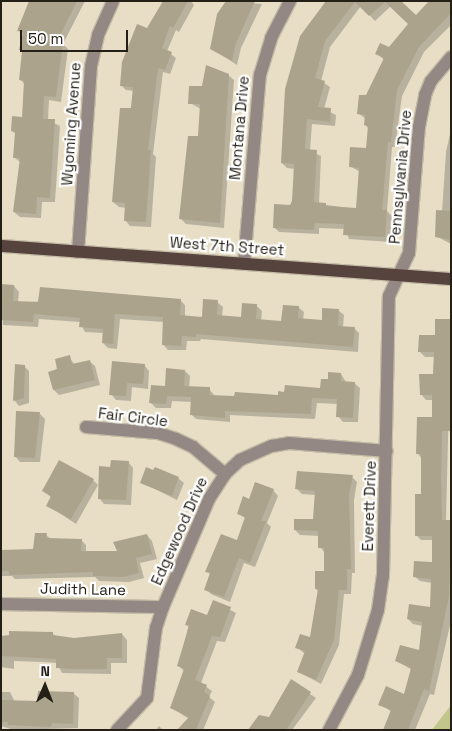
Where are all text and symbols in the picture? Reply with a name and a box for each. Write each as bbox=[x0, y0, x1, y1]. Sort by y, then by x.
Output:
scale bar bbox=[22, 20, 130, 52]
text: 50 m bbox=[28, 29, 63, 48]
street label: Wyoming Avenue bbox=[58, 62, 84, 186]
street label: Montana Drive bbox=[225, 75, 253, 181]
street label: Pennsylvania Drive bbox=[385, 109, 415, 245]
street label: West 7th Street bbox=[169, 233, 285, 259]
street label: Fair Circle bbox=[97, 404, 169, 430]
street label: Everett Drive bbox=[358, 460, 380, 552]
street label: Edgewood Drive bbox=[147, 474, 211, 588]
street label: Judith Lane bbox=[40, 579, 126, 599]
north arrow bbox=[20, 661, 70, 711]
text: N bbox=[40, 662, 50, 680]

